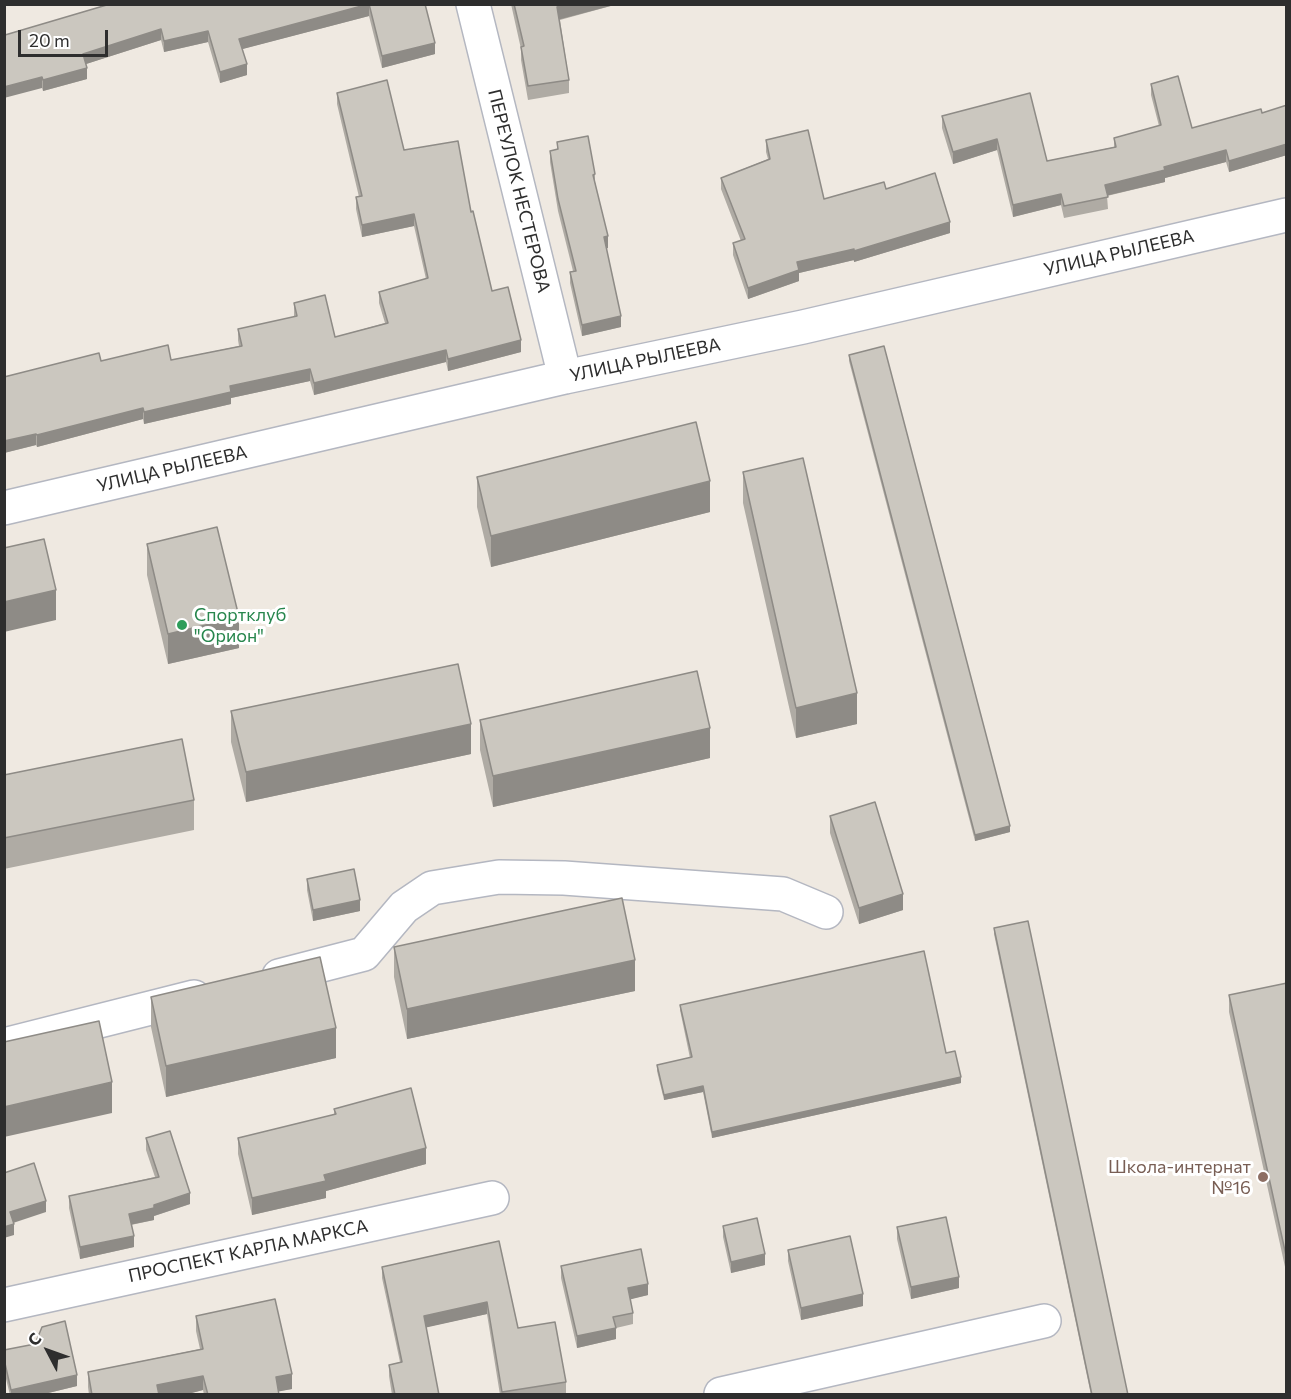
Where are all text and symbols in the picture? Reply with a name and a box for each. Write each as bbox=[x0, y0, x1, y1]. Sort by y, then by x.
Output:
scale bar bbox=[21, 18, 111, 56]
text: 20 m bbox=[29, 29, 70, 51]
street label: ПЕРЕУЛОК НЕСТЕРОВА bbox=[483, 87, 555, 295]
street label: УЛИЦА РЫЛЕЕВА bbox=[1042, 225, 1196, 281]
street label: УЛИЦА РЫЛЕЕВА bbox=[568, 333, 722, 387]
street label: УЛИЦА РЫЛЕЕВА bbox=[95, 441, 249, 497]
place label: Спортклуб "Орион" bbox=[194, 604, 286, 646]
marker: Спортклуб "Орион" bbox=[175, 618, 189, 632]
place label: Школа-интернат №16 bbox=[1108, 1156, 1251, 1198]
marker: Школа-интернат №16 bbox=[1256, 1170, 1270, 1184]
street label: ПРОСПЕКТ КАРЛА МАРКСА bbox=[126, 1215, 370, 1287]
north arrow bbox=[18, 1321, 78, 1381]
text: С bbox=[23, 1329, 45, 1349]

